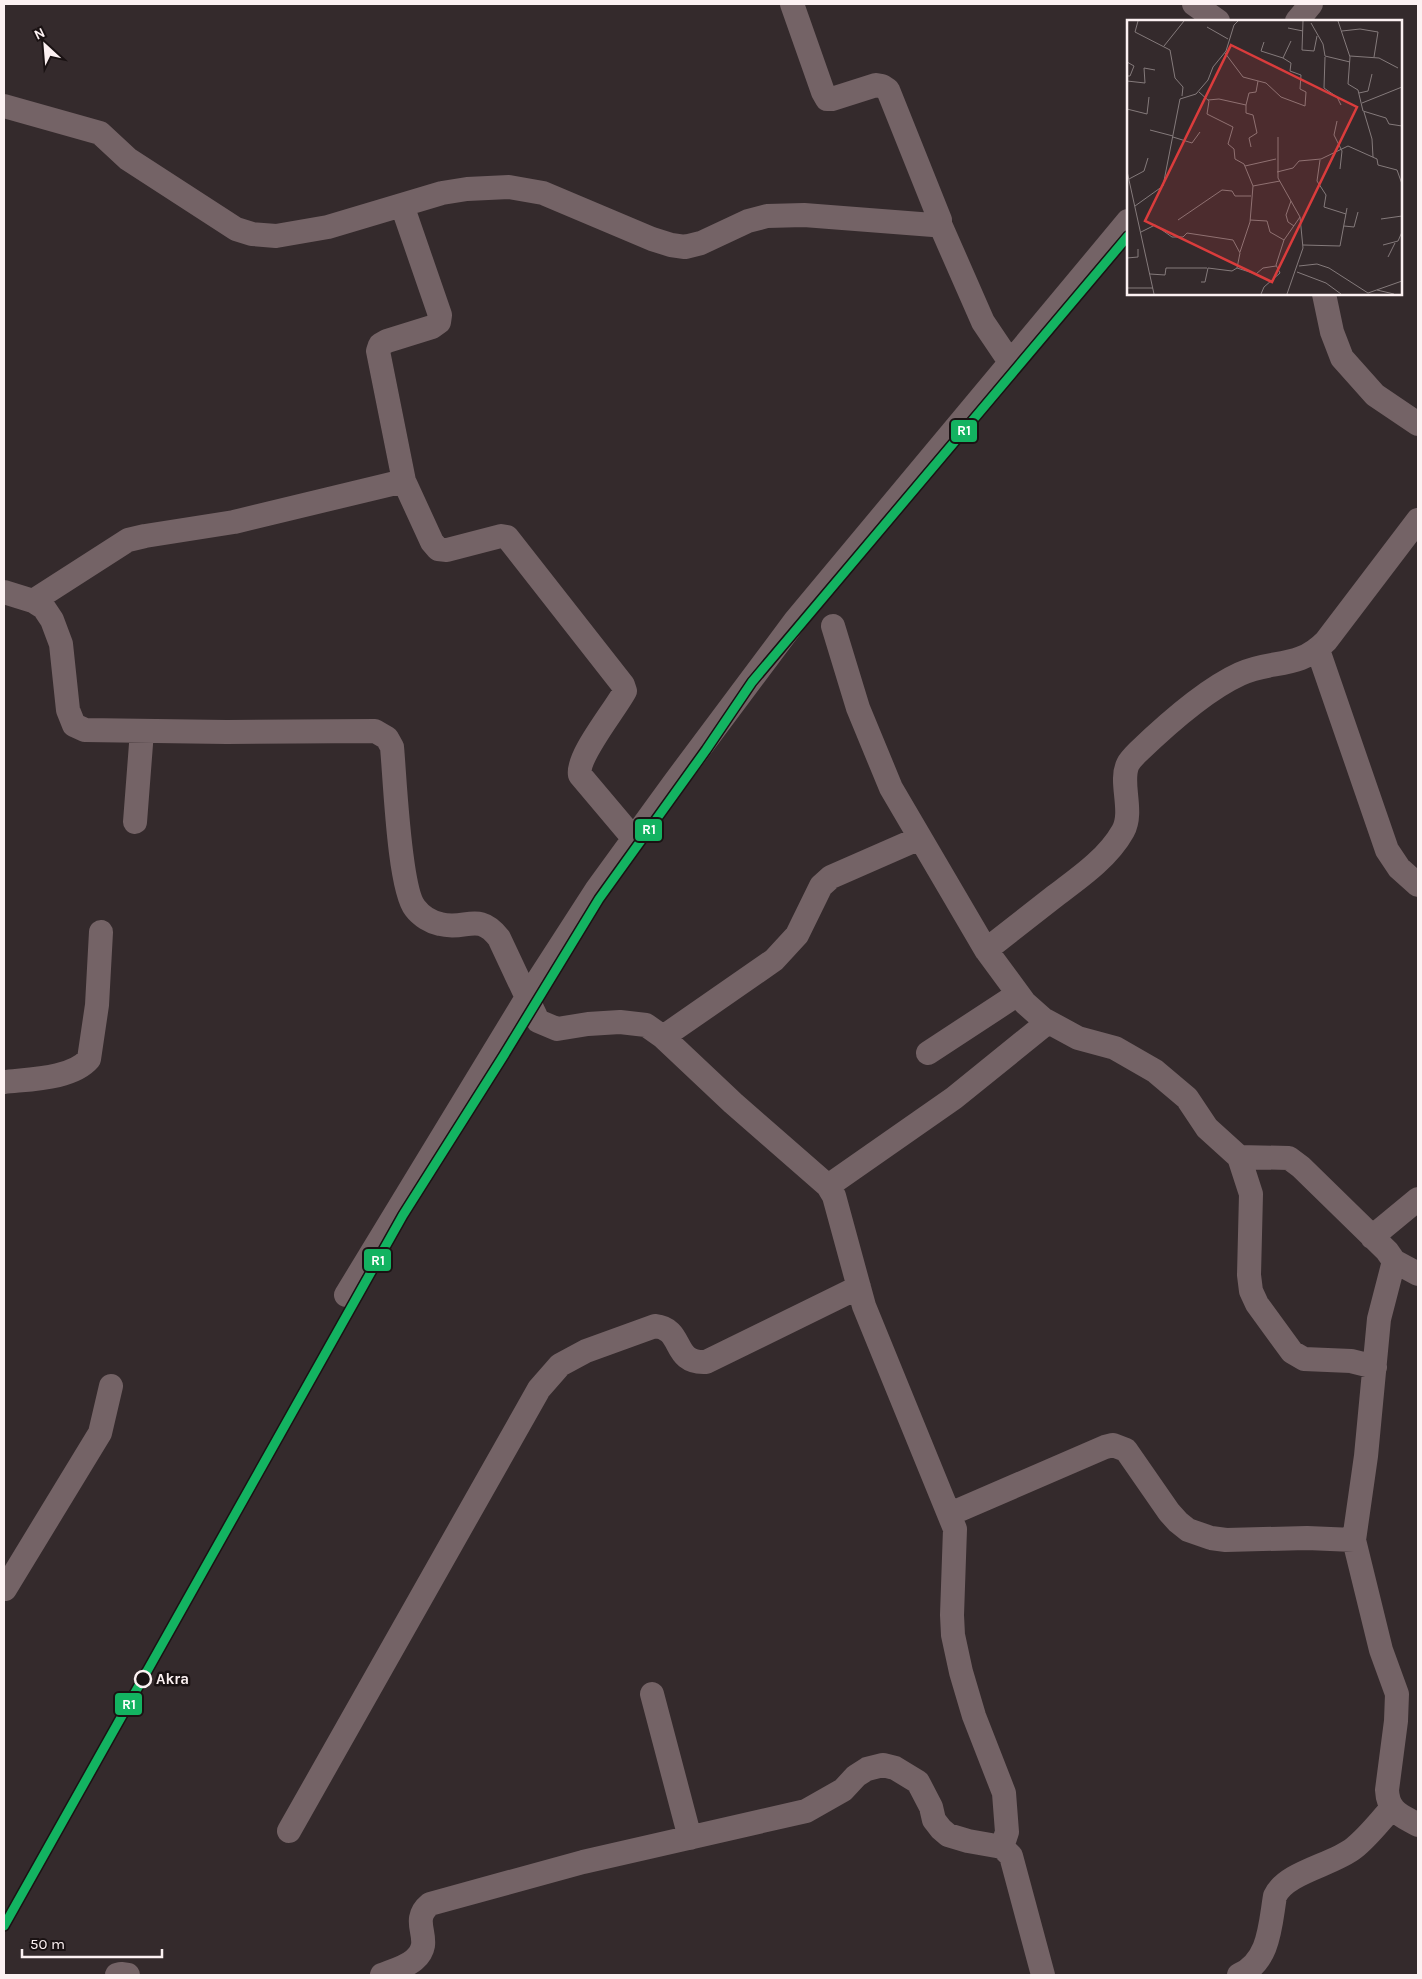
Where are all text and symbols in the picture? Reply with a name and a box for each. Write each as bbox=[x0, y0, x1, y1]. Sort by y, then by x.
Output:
north arrow bbox=[20, 20, 70, 70]
inset map bbox=[1127, 20, 1402, 295]
text: N bbox=[31, 24, 48, 44]
line badge: R1 bbox=[950, 419, 978, 443]
text: R1 bbox=[957, 422, 971, 439]
line badge: R1 bbox=[634, 818, 663, 842]
text: R1 bbox=[642, 821, 656, 838]
line badge: R1 bbox=[363, 1248, 392, 1272]
text: R1 bbox=[371, 1252, 385, 1269]
marker: Akra bbox=[134, 1670, 152, 1688]
place label: Akra bbox=[156, 1670, 189, 1688]
line badge: R1 bbox=[114, 1692, 143, 1716]
text: R1 bbox=[122, 1696, 136, 1713]
scale bar bbox=[22, 1926, 162, 1958]
text: 50 m bbox=[30, 1935, 65, 1953]

